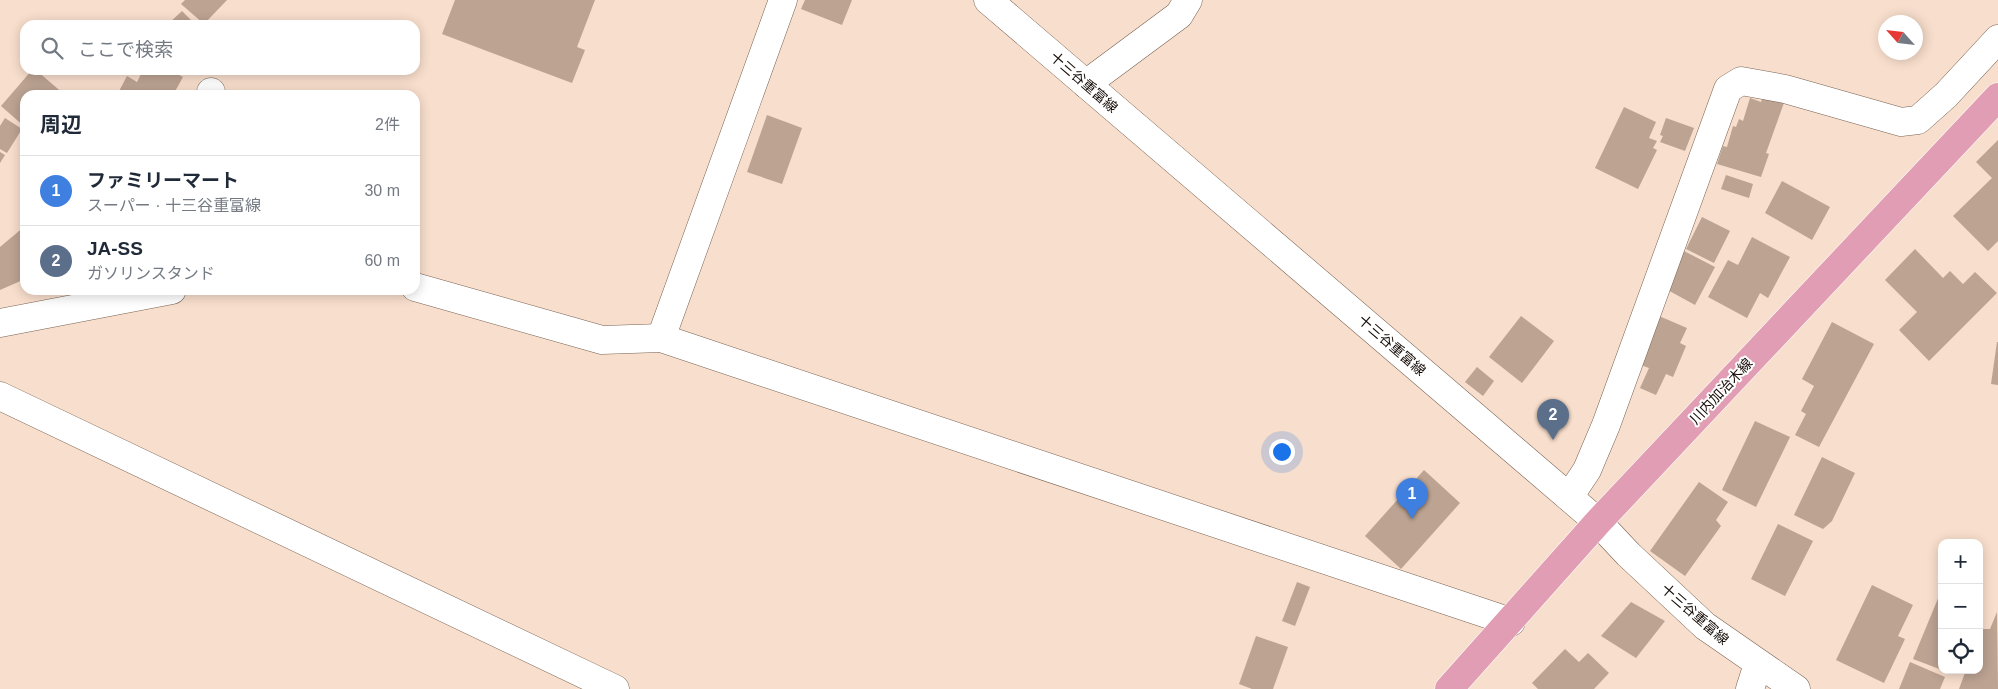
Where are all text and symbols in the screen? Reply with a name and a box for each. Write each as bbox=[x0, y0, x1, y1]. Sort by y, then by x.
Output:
north arrow bbox=[1878, 15, 1923, 60]
search box bbox=[20, 20, 420, 75]
icon: search bbox=[38, 34, 66, 62]
text: ここで検索 bbox=[78, 39, 173, 60]
street label: 十三谷重富線 bbox=[1047, 48, 1121, 116]
text: 周辺 bbox=[40, 113, 82, 136]
text: 2件 bbox=[375, 116, 400, 133]
text: ファミリーマート bbox=[87, 170, 239, 191]
text: 1 bbox=[52, 182, 60, 199]
text: 30 m bbox=[364, 182, 400, 199]
text: スーパー · 十三谷重富線 bbox=[87, 197, 261, 214]
text: JA-SS bbox=[87, 238, 143, 259]
text: 2 bbox=[52, 252, 60, 269]
text: 60 m bbox=[364, 252, 400, 269]
text: ガソリンスタンド bbox=[87, 265, 215, 282]
street label: 十三谷重富線 bbox=[1355, 311, 1429, 379]
street label: 川内加治木線 bbox=[1687, 355, 1755, 427]
pin: 2 bbox=[1537, 399, 1569, 440]
your location bbox=[1269, 439, 1295, 465]
pin: 1 bbox=[1396, 478, 1428, 519]
map controls bbox=[1938, 539, 1983, 674]
button: + bbox=[1938, 539, 1983, 584]
street label: 十三谷重富線 bbox=[1658, 580, 1732, 648]
button: − bbox=[1938, 584, 1983, 629]
button: locate bbox=[1938, 629, 1983, 674]

